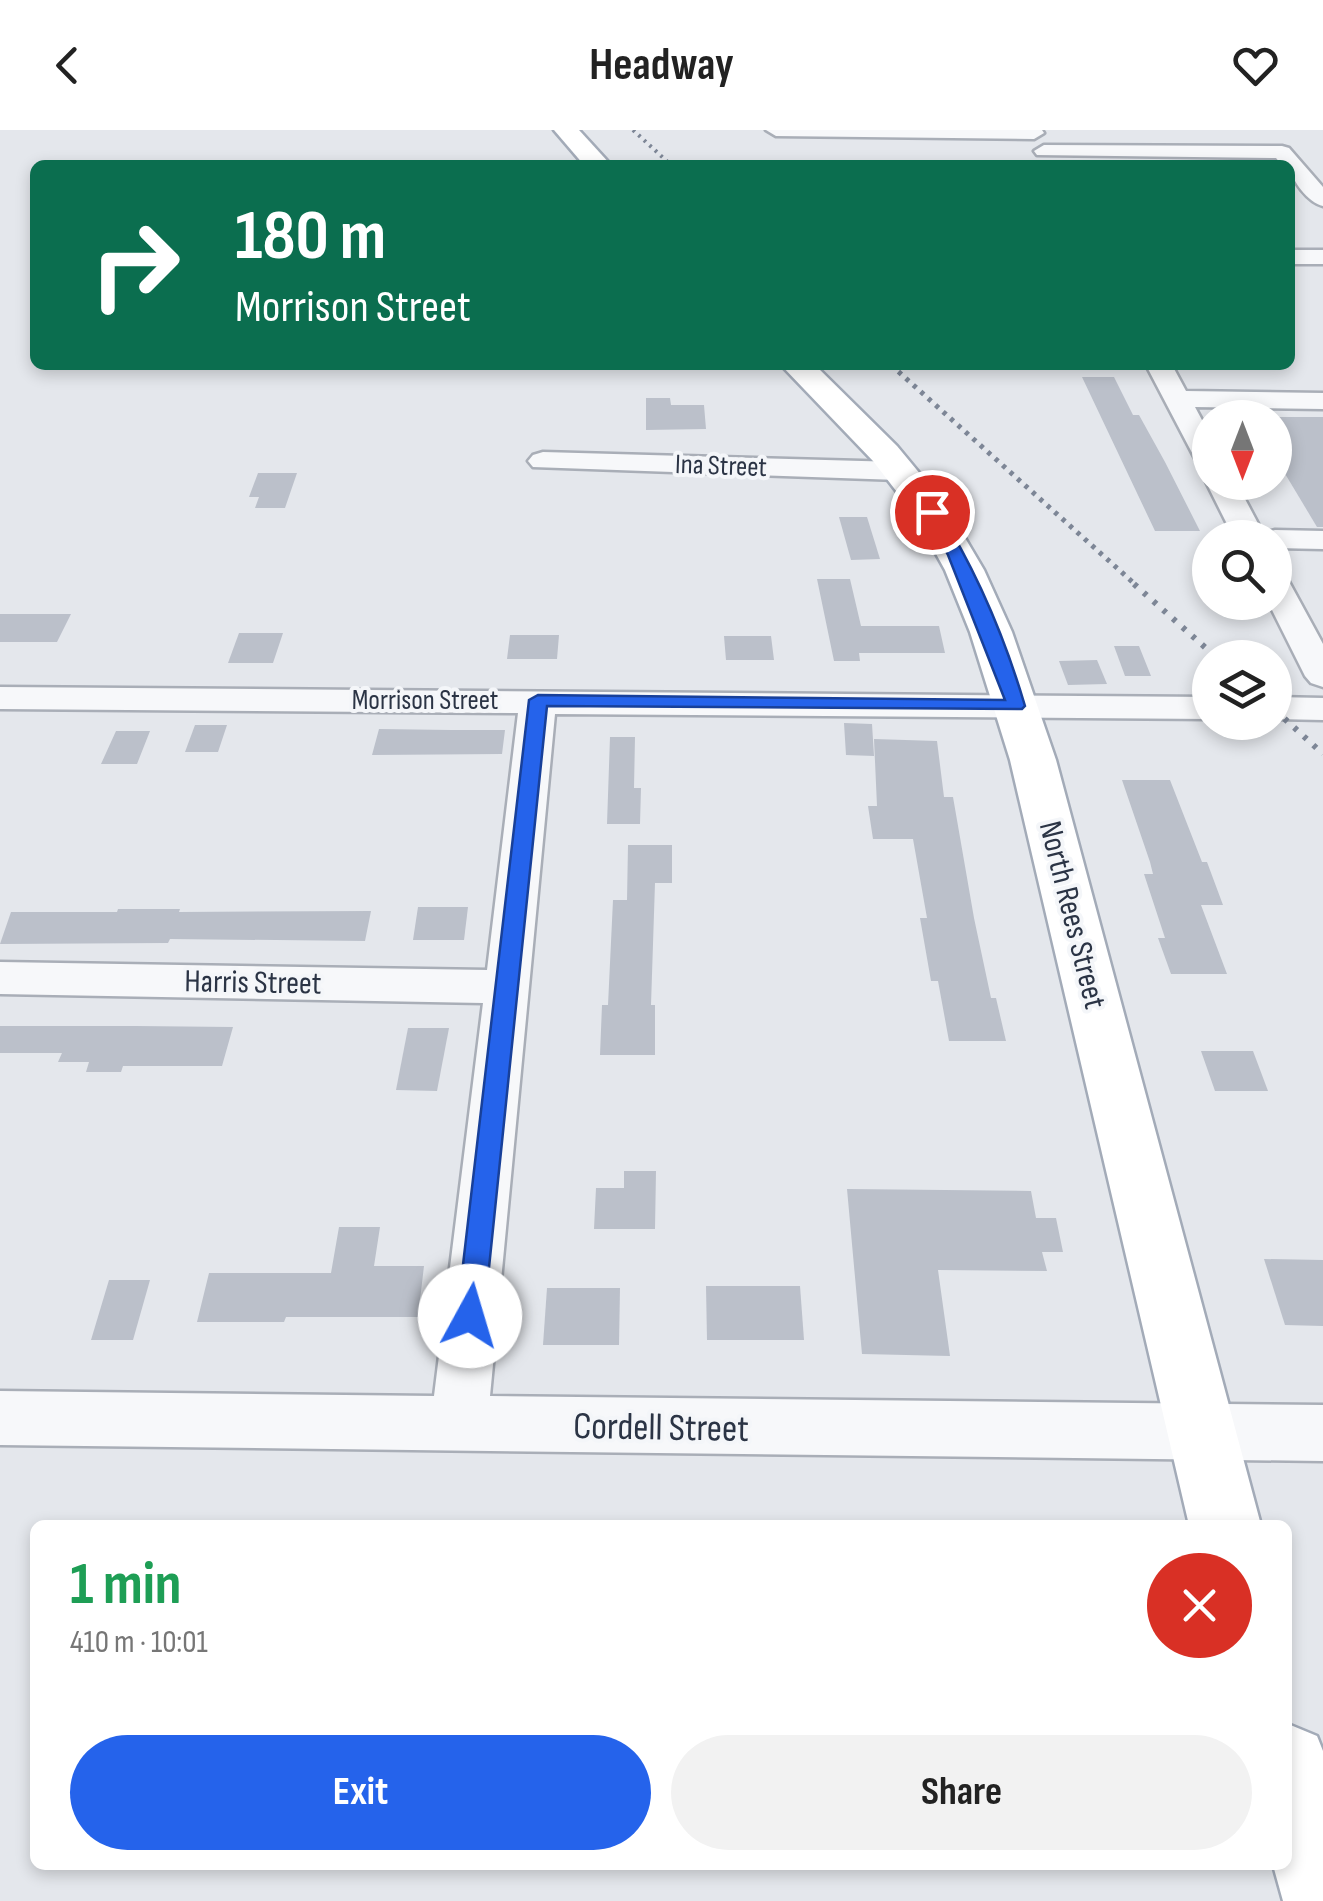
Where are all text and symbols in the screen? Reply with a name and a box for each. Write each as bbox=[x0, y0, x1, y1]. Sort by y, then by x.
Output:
icon: back bbox=[40, 38, 95, 93]
text: Headway bbox=[589, 38, 734, 93]
icon: heart bbox=[1228, 38, 1283, 93]
text: 180 m bbox=[235, 195, 386, 279]
icon: right bbox=[70, 200, 200, 330]
text: Morrison Street bbox=[235, 280, 471, 335]
north arrow bbox=[1192, 400, 1292, 500]
map controls bbox=[1192, 400, 1292, 740]
street label: Ina Street bbox=[674, 448, 768, 484]
pin bbox=[890, 470, 975, 555]
icon: arrive bbox=[905, 485, 960, 540]
button: search bbox=[1192, 520, 1292, 620]
button: layers bbox=[1192, 640, 1292, 740]
street label: Morrison Street bbox=[352, 684, 498, 717]
street label: North Rees Street bbox=[1030, 817, 1114, 1013]
street label: Harris Street bbox=[184, 962, 322, 1004]
position arrow bbox=[418, 1264, 522, 1368]
street label: Cordell Street bbox=[573, 1404, 749, 1452]
text: 1 min bbox=[70, 1549, 182, 1621]
button: close bbox=[1147, 1553, 1252, 1658]
text: 410 m · 10:01 bbox=[70, 1623, 208, 1662]
button: Exit bbox=[70, 1735, 651, 1850]
button: Share bbox=[671, 1735, 1252, 1850]

